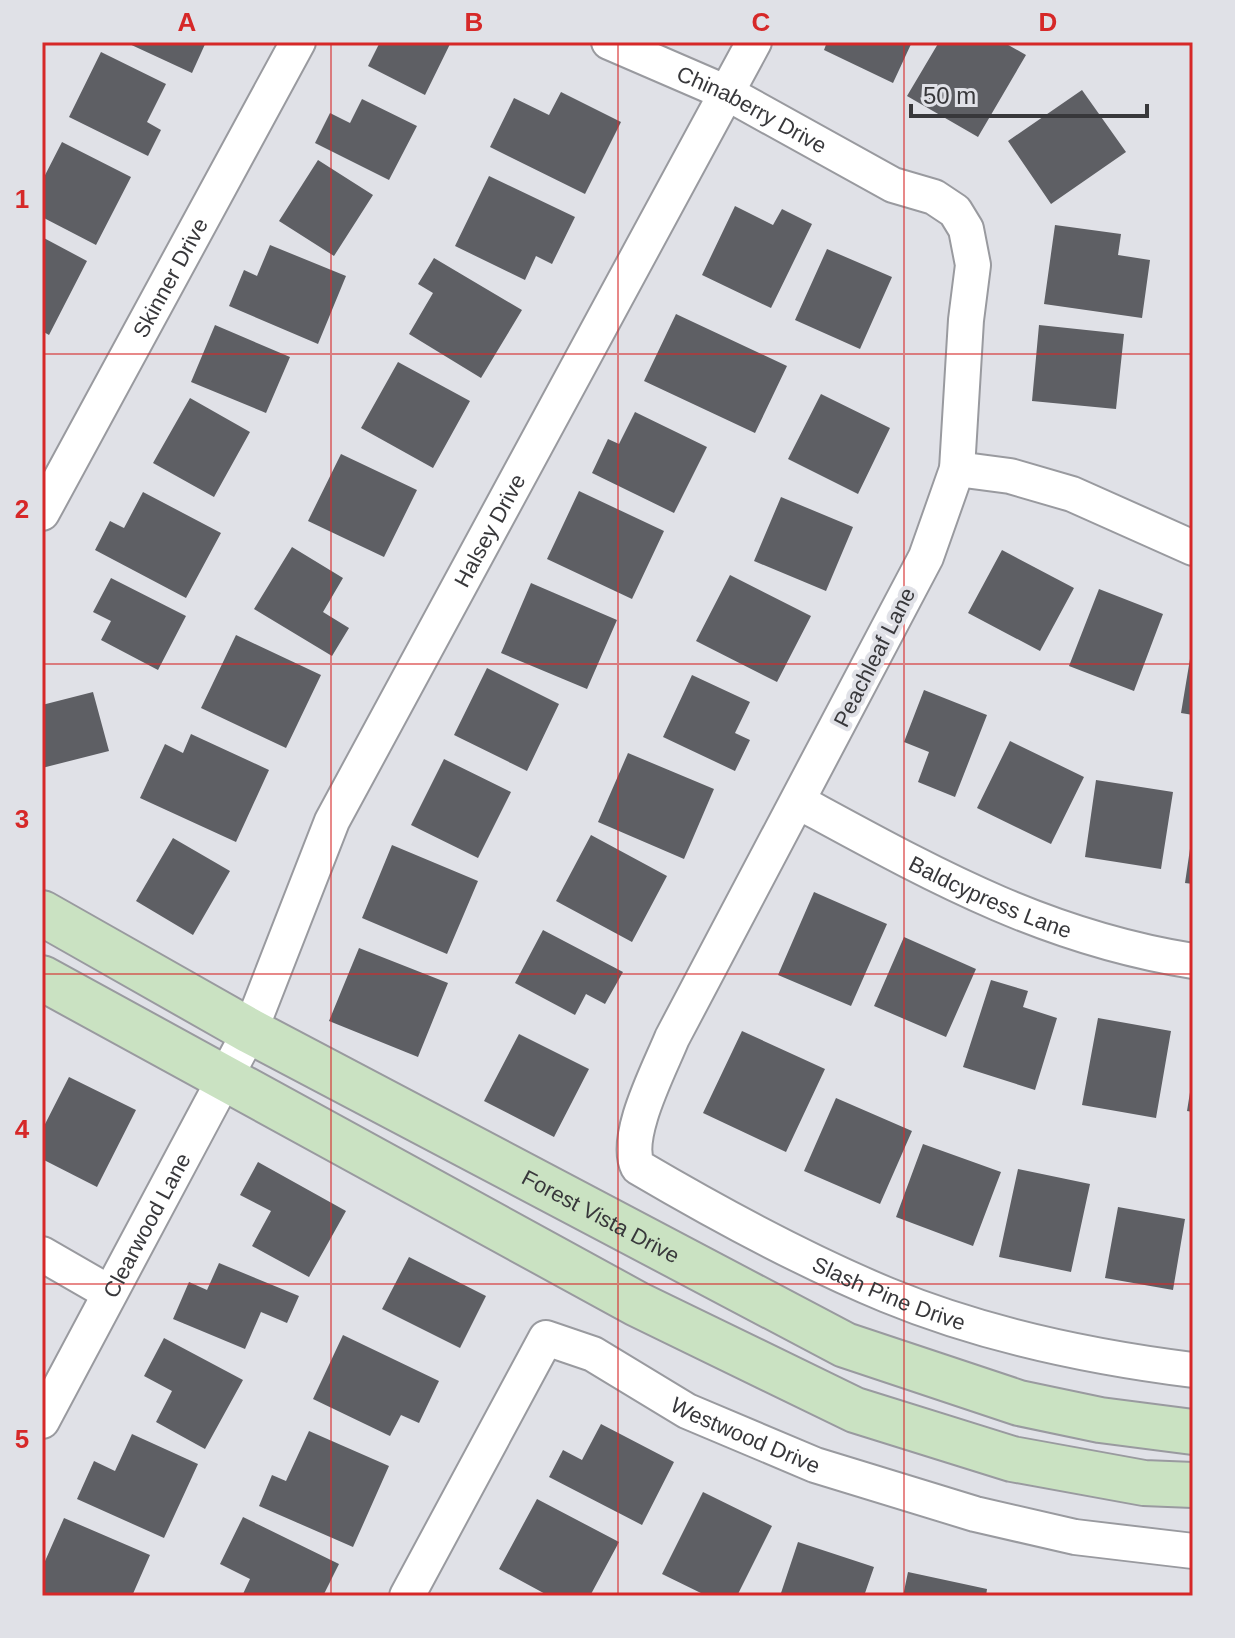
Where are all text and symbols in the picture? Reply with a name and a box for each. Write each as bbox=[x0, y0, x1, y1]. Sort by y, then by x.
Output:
text: A bbox=[178, 7, 197, 37]
text: B bbox=[465, 7, 483, 37]
text: C bbox=[752, 7, 771, 37]
text: D bbox=[1039, 7, 1057, 37]
street label: Chinaberry Drive bbox=[673, 61, 831, 159]
scale bar bbox=[911, 68, 1147, 118]
text: 50 m bbox=[923, 82, 976, 109]
text: 1 bbox=[15, 184, 29, 214]
street label: Skinner Drive bbox=[128, 214, 213, 342]
street label: Halsey Drive bbox=[449, 470, 531, 591]
text: 2 bbox=[15, 494, 29, 524]
street label: Peachleaf Lane bbox=[829, 583, 920, 731]
text: 3 bbox=[15, 804, 29, 834]
street label: Baldcypress Lane bbox=[905, 851, 1075, 943]
text: 4 bbox=[15, 1114, 30, 1144]
street label: Clearwood Lane bbox=[98, 1149, 196, 1302]
street label: Forest Vista Drive bbox=[518, 1165, 684, 1268]
street label: Slash Pine Drive bbox=[808, 1252, 969, 1335]
street label: Westwood Drive bbox=[666, 1392, 824, 1479]
text: 5 bbox=[15, 1424, 29, 1454]

